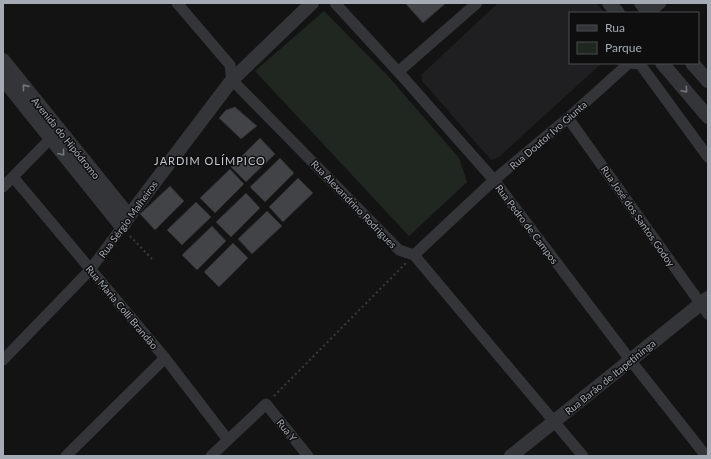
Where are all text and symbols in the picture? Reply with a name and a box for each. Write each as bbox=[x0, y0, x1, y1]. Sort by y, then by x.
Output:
legend bbox=[569, 12, 699, 64]
text: Rua bbox=[605, 20, 625, 35]
text: Parque bbox=[605, 40, 642, 55]
one-way arrow bbox=[23, 85, 30, 92]
one-way arrow bbox=[680, 85, 687, 93]
street label: Avenida do Hipódromo bbox=[29, 95, 103, 181]
street label: Rua Doutor Ivo Giunta bbox=[507, 98, 589, 172]
one-way arrow bbox=[58, 148, 65, 155]
district label: JARDIM OLÍMPICO bbox=[154, 154, 266, 167]
street label: Rua Alexandrino Rodrigues bbox=[309, 157, 399, 251]
street label: Rua José dos Santos Godoy bbox=[599, 163, 678, 269]
street label: Rua Sérgio Malheiros bbox=[96, 178, 160, 260]
street label: Rua Pedro de Campos bbox=[493, 182, 561, 266]
street label: Rua Maria Colli Brandão bbox=[84, 263, 161, 352]
street label: Rua Barão de Itapetininga bbox=[562, 337, 658, 417]
street label: Rua Y bbox=[274, 417, 300, 444]

